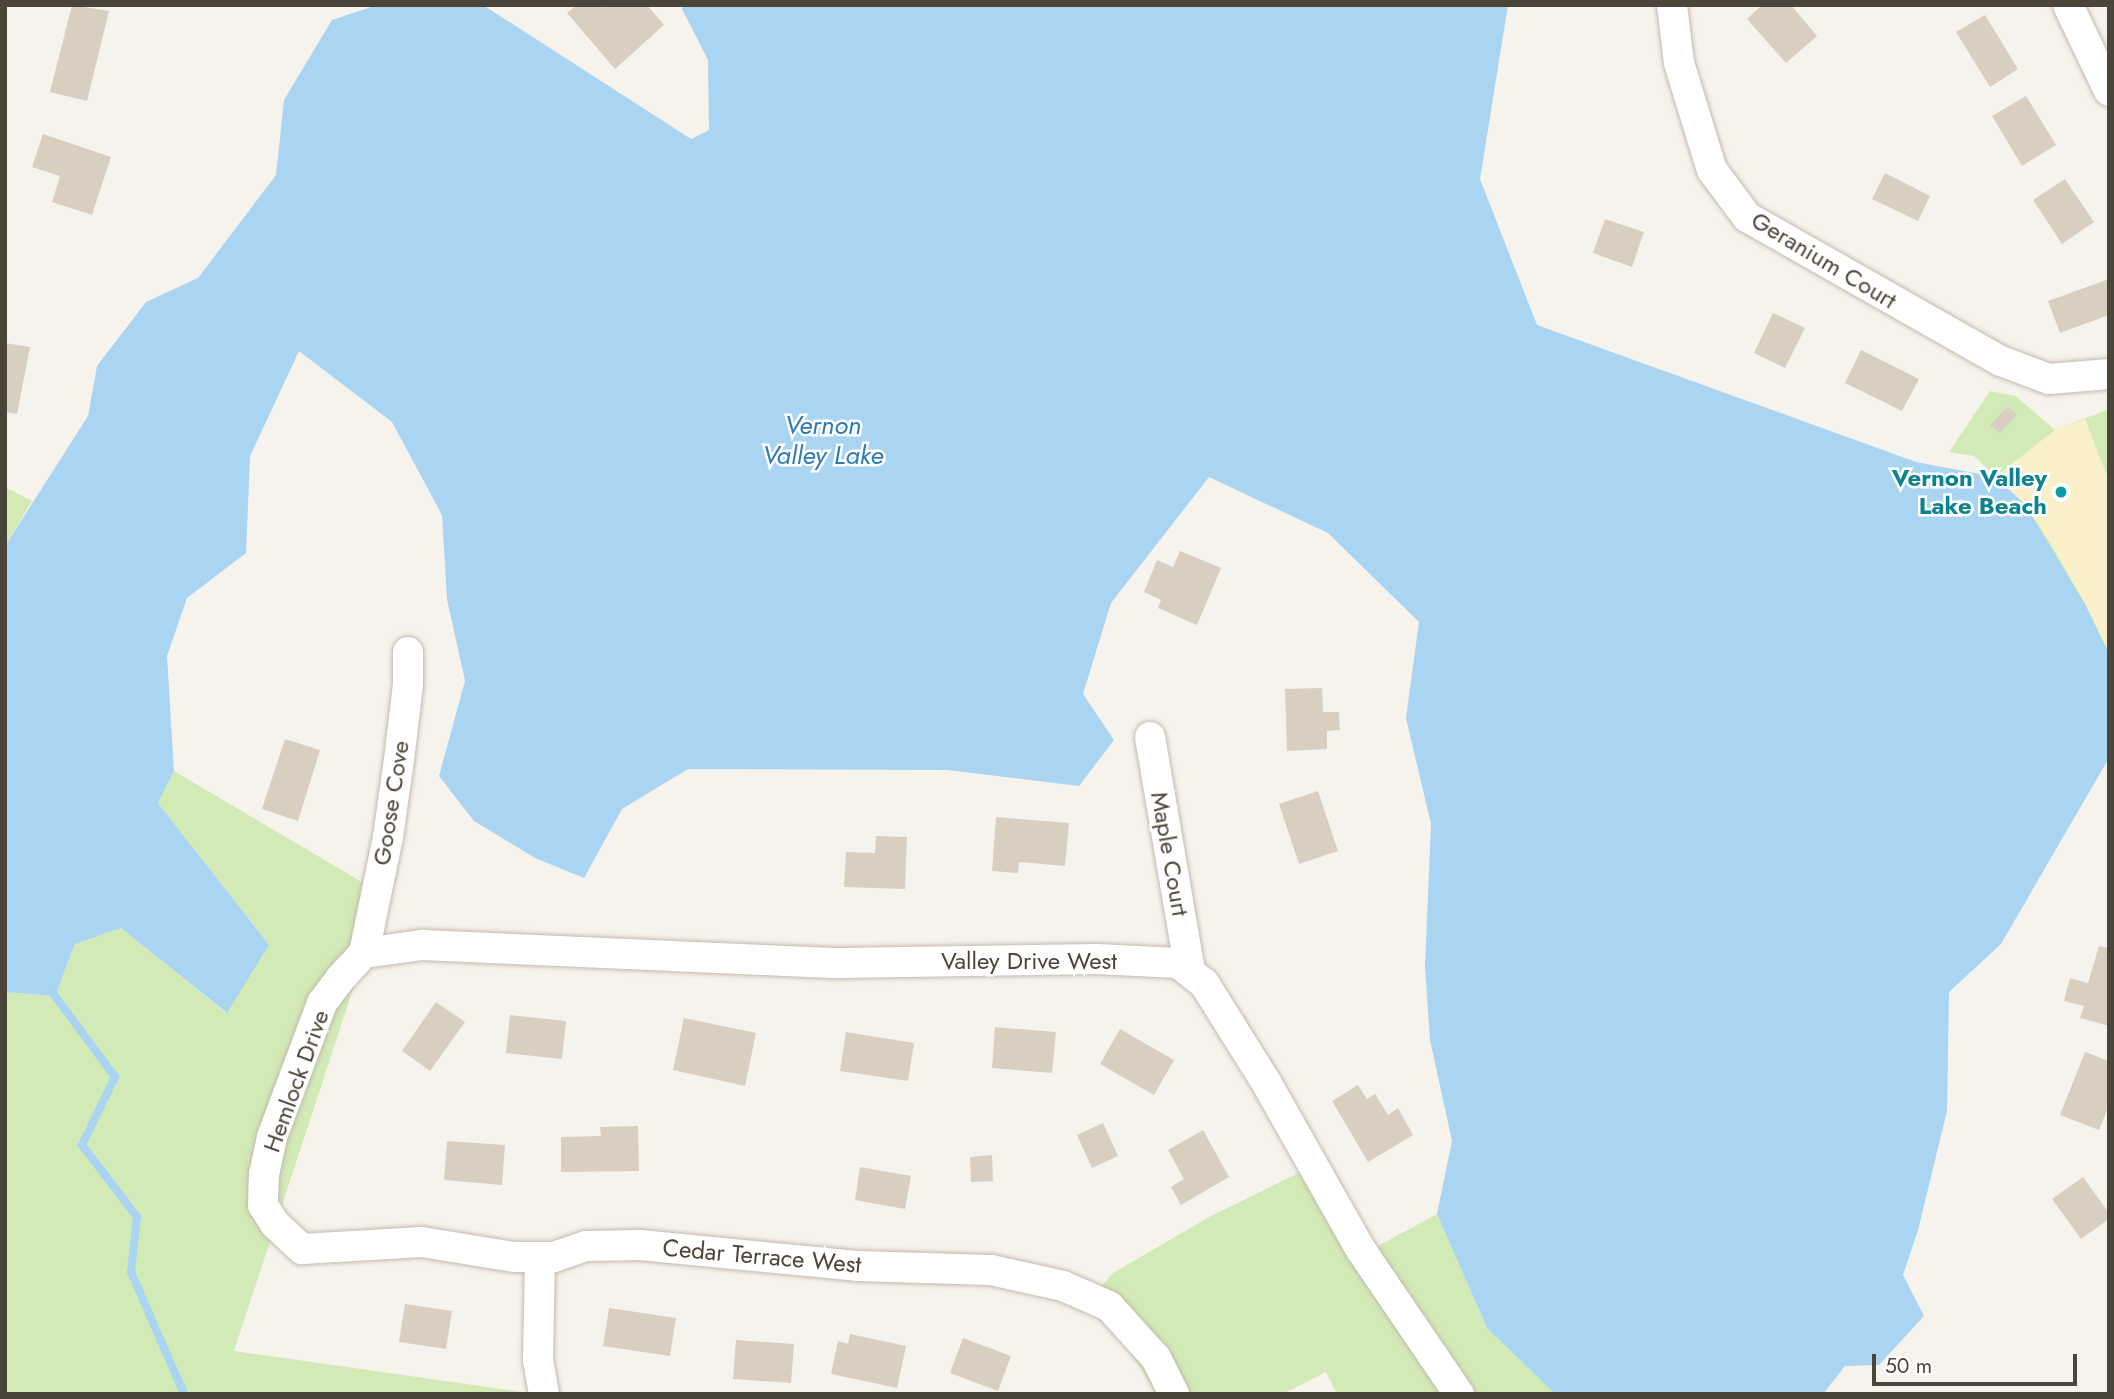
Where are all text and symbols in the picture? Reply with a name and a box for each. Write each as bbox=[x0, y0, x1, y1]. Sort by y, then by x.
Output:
street label: Geranium Court bbox=[1746, 205, 1902, 315]
water label: Vernon Valley Lake bbox=[762, 410, 884, 472]
place label: Vernon Valley Lake Beach bbox=[1892, 464, 2047, 520]
marker: Vernon Valley Lake Beach bbox=[2053, 484, 2069, 500]
street label: Goose Cove bbox=[367, 739, 415, 867]
street label: Maple Court bbox=[1145, 790, 1195, 918]
street label: Valley Drive West bbox=[941, 947, 1117, 975]
street label: Hemlock Drive bbox=[257, 1006, 335, 1156]
street label: Cedar Terrace West bbox=[662, 1233, 862, 1279]
scale bar bbox=[1876, 1340, 2081, 1384]
text: 50 m bbox=[1885, 1351, 1932, 1381]

